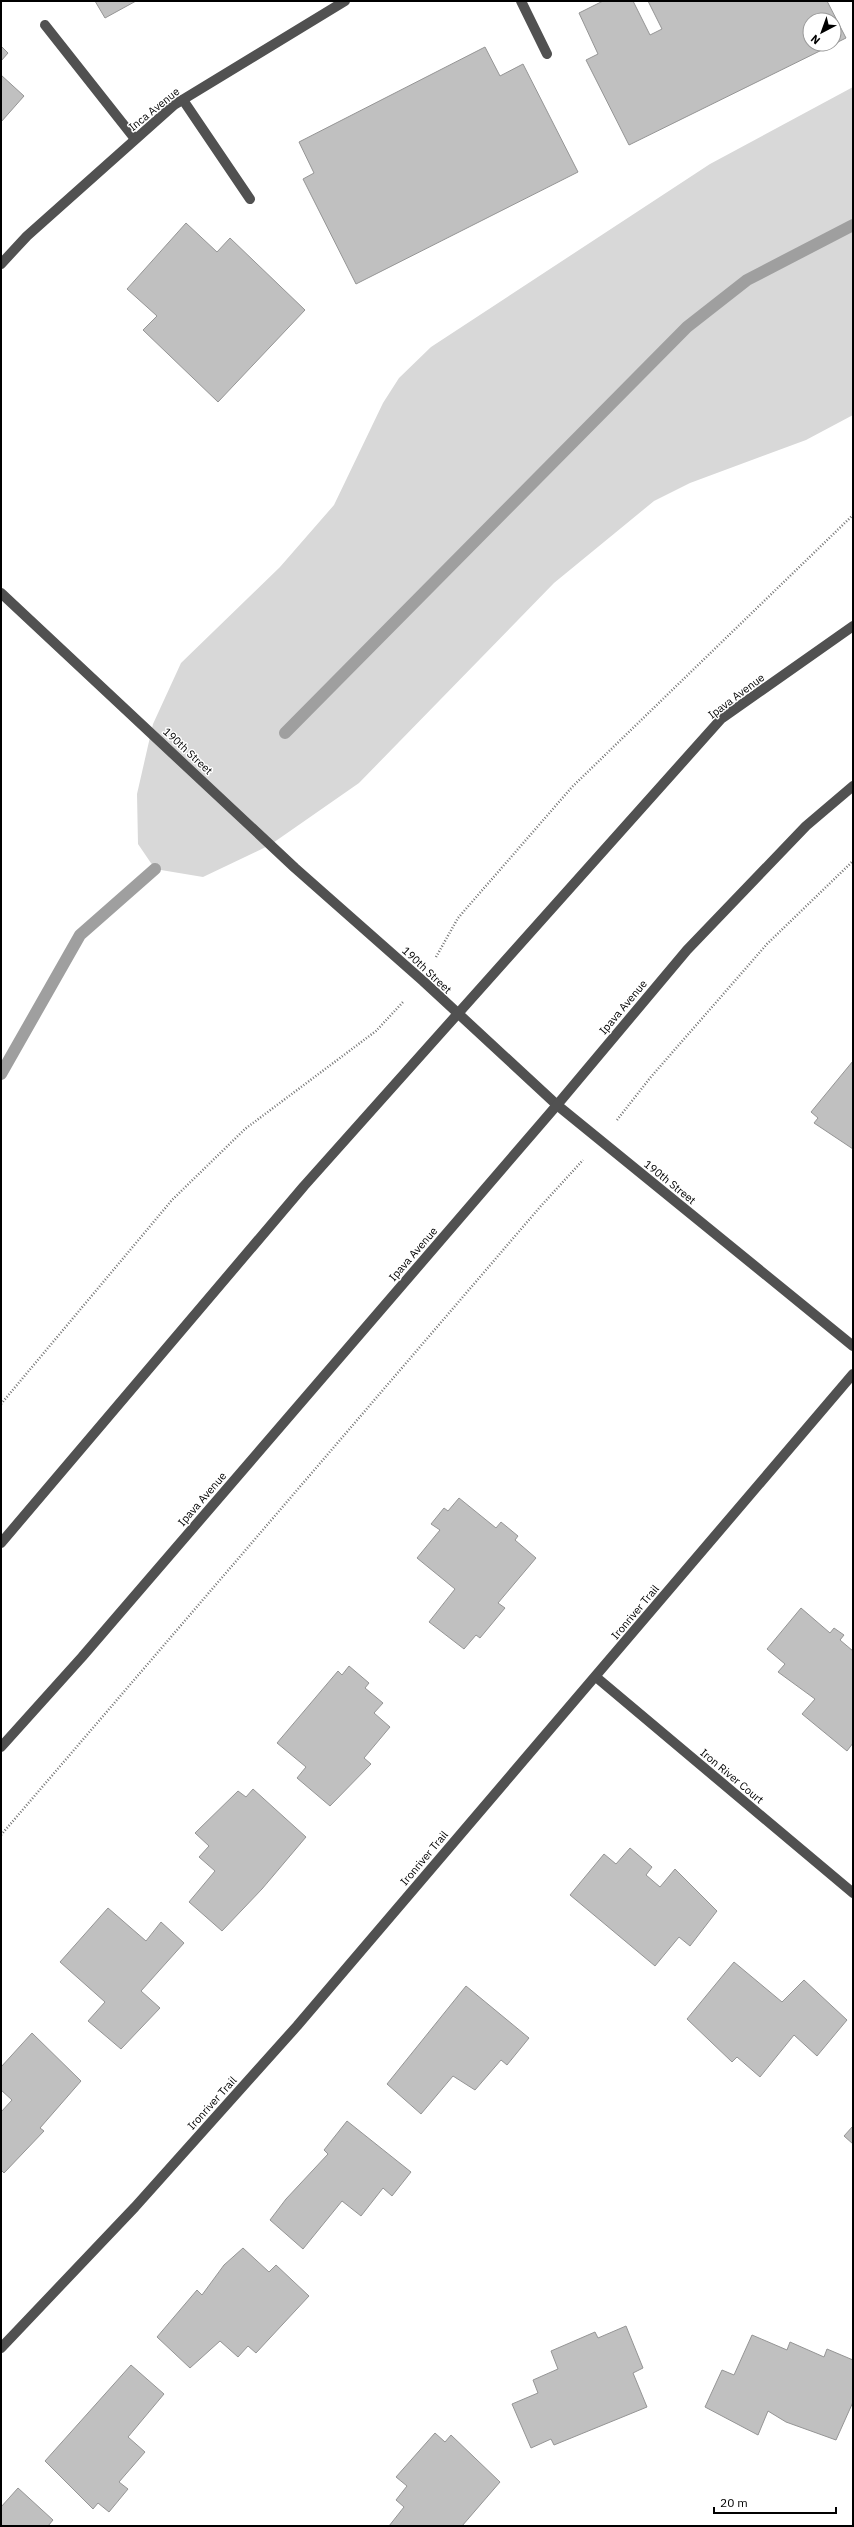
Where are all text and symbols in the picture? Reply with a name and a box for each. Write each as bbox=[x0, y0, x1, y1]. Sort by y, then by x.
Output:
north arrow bbox=[802, 12, 842, 52]
text: N bbox=[808, 32, 823, 47]
street label: Inca Avenue bbox=[126, 84, 182, 134]
street label: Ipava Avenue bbox=[705, 670, 767, 722]
street label: 190th Street bbox=[160, 725, 216, 778]
street label: 190th Street bbox=[399, 944, 455, 997]
street label: Ipava Avenue bbox=[596, 977, 650, 1037]
street label: 190th Street bbox=[641, 1157, 699, 1207]
street label: Ipava Avenue bbox=[386, 1224, 440, 1284]
street label: Ipava Avenue bbox=[175, 1469, 229, 1529]
street label: Ironriver Trail bbox=[608, 1582, 662, 1642]
street label: Iron River Court bbox=[697, 1745, 767, 1807]
street label: Ironriver Trail bbox=[397, 1828, 451, 1888]
street label: Ironriver Trail bbox=[184, 2073, 240, 2133]
scale bar bbox=[714, 2489, 836, 2515]
text: 20 m bbox=[720, 2495, 748, 2510]

